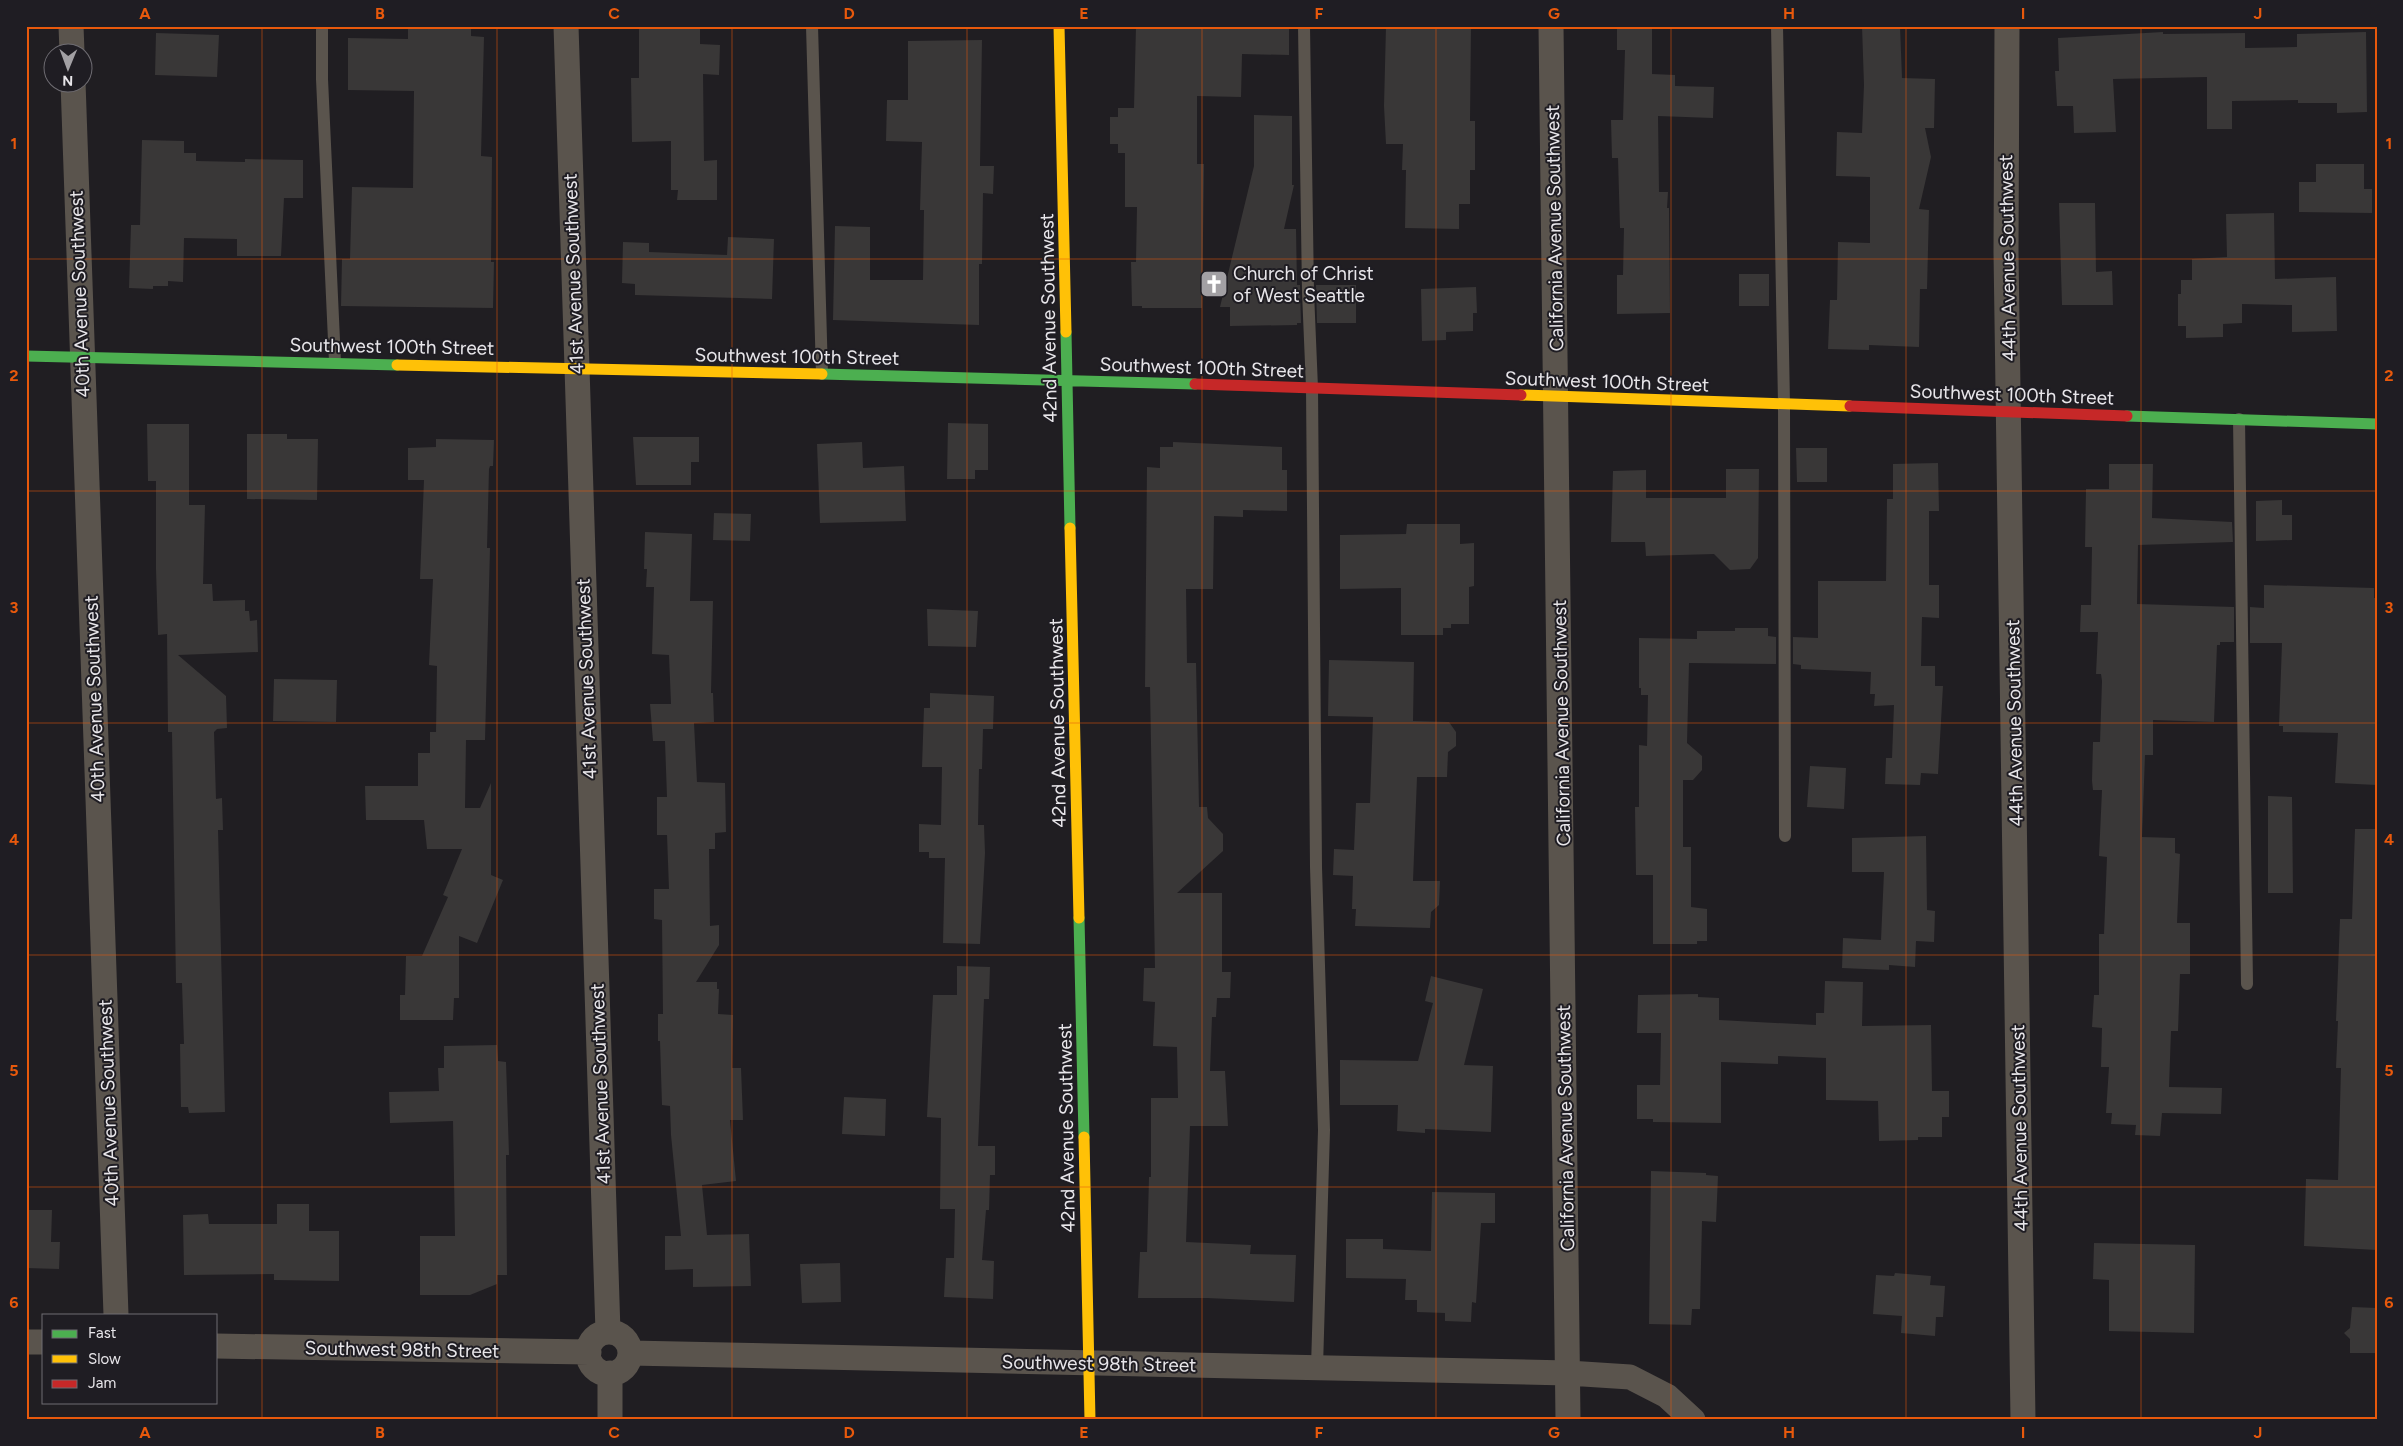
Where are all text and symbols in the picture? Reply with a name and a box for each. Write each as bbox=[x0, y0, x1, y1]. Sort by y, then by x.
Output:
text: A bbox=[139, 4, 151, 23]
text: B bbox=[375, 4, 385, 23]
text: C bbox=[608, 4, 620, 23]
text: D bbox=[843, 4, 855, 23]
text: E bbox=[1079, 4, 1089, 23]
text: F bbox=[1315, 4, 1324, 23]
text: G bbox=[1548, 4, 1560, 23]
text: H bbox=[1783, 4, 1795, 23]
text: I bbox=[2021, 4, 2025, 23]
text: J bbox=[2254, 4, 2262, 23]
north arrow bbox=[42, 42, 92, 92]
text: N bbox=[62, 72, 73, 89]
street label: California Avenue Southwest bbox=[1541, 104, 1568, 352]
text: 1 bbox=[11, 134, 17, 153]
text: 1 bbox=[2386, 134, 2392, 153]
street label: 44th Avenue Southwest bbox=[1994, 154, 2021, 362]
street label: 41st Avenue Southwest bbox=[558, 173, 589, 375]
street label: 40th Avenue Southwest bbox=[64, 190, 95, 398]
street label: 42nd Avenue Southwest bbox=[1035, 213, 1062, 423]
place label: Church of Christ of West Seattle bbox=[1233, 262, 1374, 307]
church icon: Church of Christ of West Seattle bbox=[1199, 269, 1229, 299]
street label: Southwest 100th Street bbox=[290, 333, 494, 360]
street label: Southwest 100th Street bbox=[695, 343, 899, 370]
street label: Southwest 100th Street bbox=[1099, 352, 1305, 383]
text: 2 bbox=[9, 366, 19, 385]
street label: Southwest 100th Street bbox=[1504, 366, 1710, 397]
text: 2 bbox=[2384, 366, 2394, 385]
street label: Southwest 100th Street bbox=[1909, 379, 2115, 410]
street label: 41st Avenue Southwest bbox=[571, 578, 602, 780]
street label: 40th Avenue Southwest bbox=[79, 595, 110, 803]
text: 3 bbox=[10, 598, 19, 617]
text: 3 bbox=[2385, 598, 2394, 617]
street label: California Avenue Southwest bbox=[1548, 599, 1575, 847]
street label: 42nd Avenue Southwest bbox=[1044, 618, 1071, 828]
street label: 44th Avenue Southwest bbox=[2001, 619, 2028, 827]
text: 4 bbox=[9, 830, 19, 849]
text: 4 bbox=[2384, 830, 2394, 849]
street label: 41st Avenue Southwest bbox=[585, 983, 616, 1185]
street label: 40th Avenue Southwest bbox=[93, 999, 124, 1207]
street label: California Avenue Southwest bbox=[1552, 1004, 1579, 1252]
street label: 42nd Avenue Southwest bbox=[1053, 1023, 1080, 1233]
street label: 44th Avenue Southwest bbox=[2006, 1024, 2033, 1232]
text: 5 bbox=[9, 1061, 19, 1080]
text: 5 bbox=[2384, 1061, 2394, 1080]
text: 6 bbox=[9, 1293, 19, 1312]
text: 6 bbox=[2384, 1293, 2394, 1312]
legend bbox=[42, 1314, 218, 1404]
text: Fast bbox=[88, 1324, 117, 1342]
street label: Southwest 98th Street bbox=[304, 1336, 500, 1363]
text: Slow bbox=[88, 1350, 121, 1368]
street label: Southwest 98th Street bbox=[1001, 1350, 1197, 1377]
text: Jam bbox=[88, 1374, 116, 1392]
text: A bbox=[139, 1423, 151, 1442]
text: B bbox=[375, 1423, 385, 1442]
text: C bbox=[608, 1423, 620, 1442]
text: D bbox=[843, 1423, 855, 1442]
text: E bbox=[1079, 1423, 1089, 1442]
text: F bbox=[1315, 1423, 1324, 1442]
text: G bbox=[1548, 1423, 1560, 1442]
text: H bbox=[1783, 1423, 1795, 1442]
text: I bbox=[2021, 1423, 2025, 1442]
text: J bbox=[2254, 1423, 2262, 1442]

